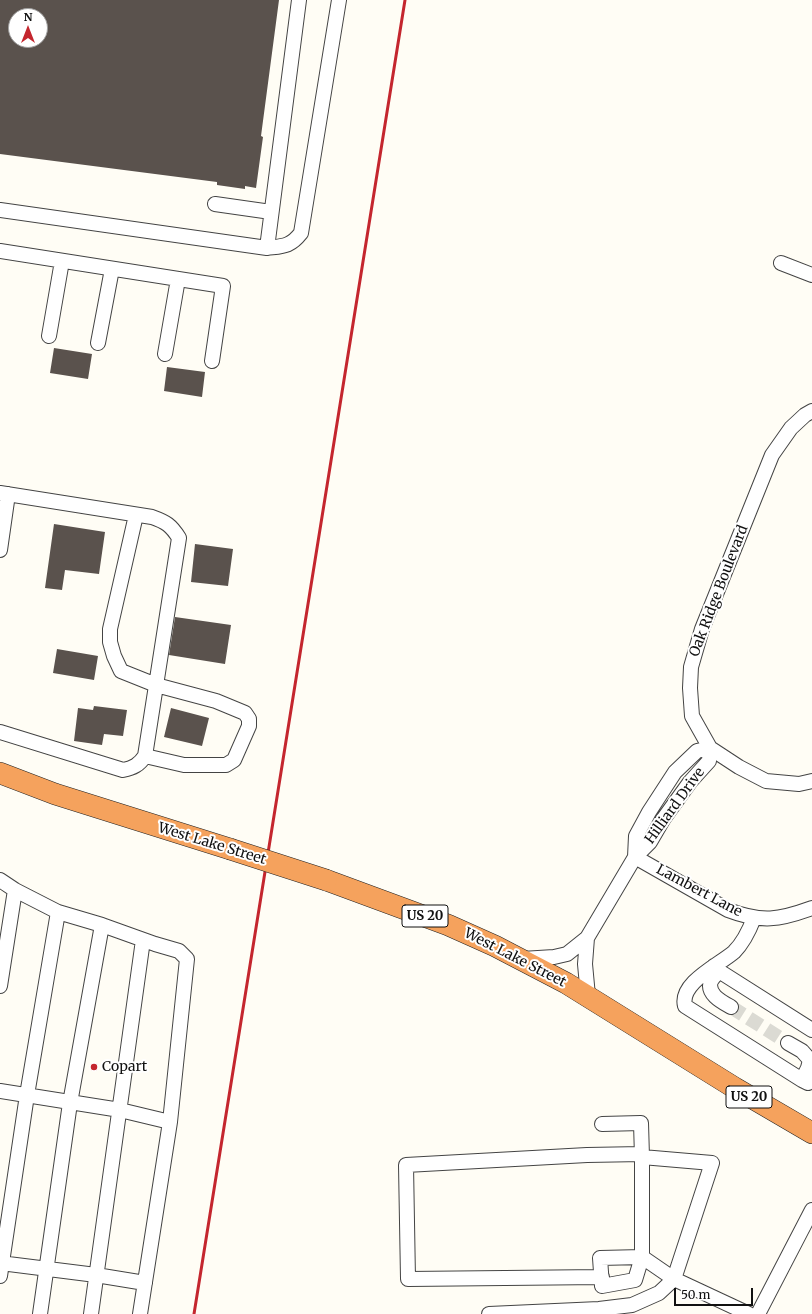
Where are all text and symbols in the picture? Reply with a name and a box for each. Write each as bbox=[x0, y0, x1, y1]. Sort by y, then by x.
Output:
north arrow bbox=[8, 8, 48, 48]
text: N bbox=[24, 10, 32, 24]
street label: Oak Ridge Boulevard bbox=[686, 523, 752, 659]
street label: Hilliard Drive bbox=[642, 765, 708, 847]
street label: West Lake Street bbox=[156, 820, 268, 868]
street label: Lambert Lane bbox=[653, 861, 745, 921]
road number: US 20 bbox=[402, 905, 448, 927]
street label: West Lake Street bbox=[461, 925, 569, 991]
place label: Copart bbox=[102, 1059, 147, 1075]
marker: Copart bbox=[89, 1062, 99, 1072]
road number: US 20 bbox=[726, 1086, 772, 1108]
scale bar bbox=[676, 1280, 755, 1306]
text: 50 m bbox=[681, 1287, 710, 1302]

